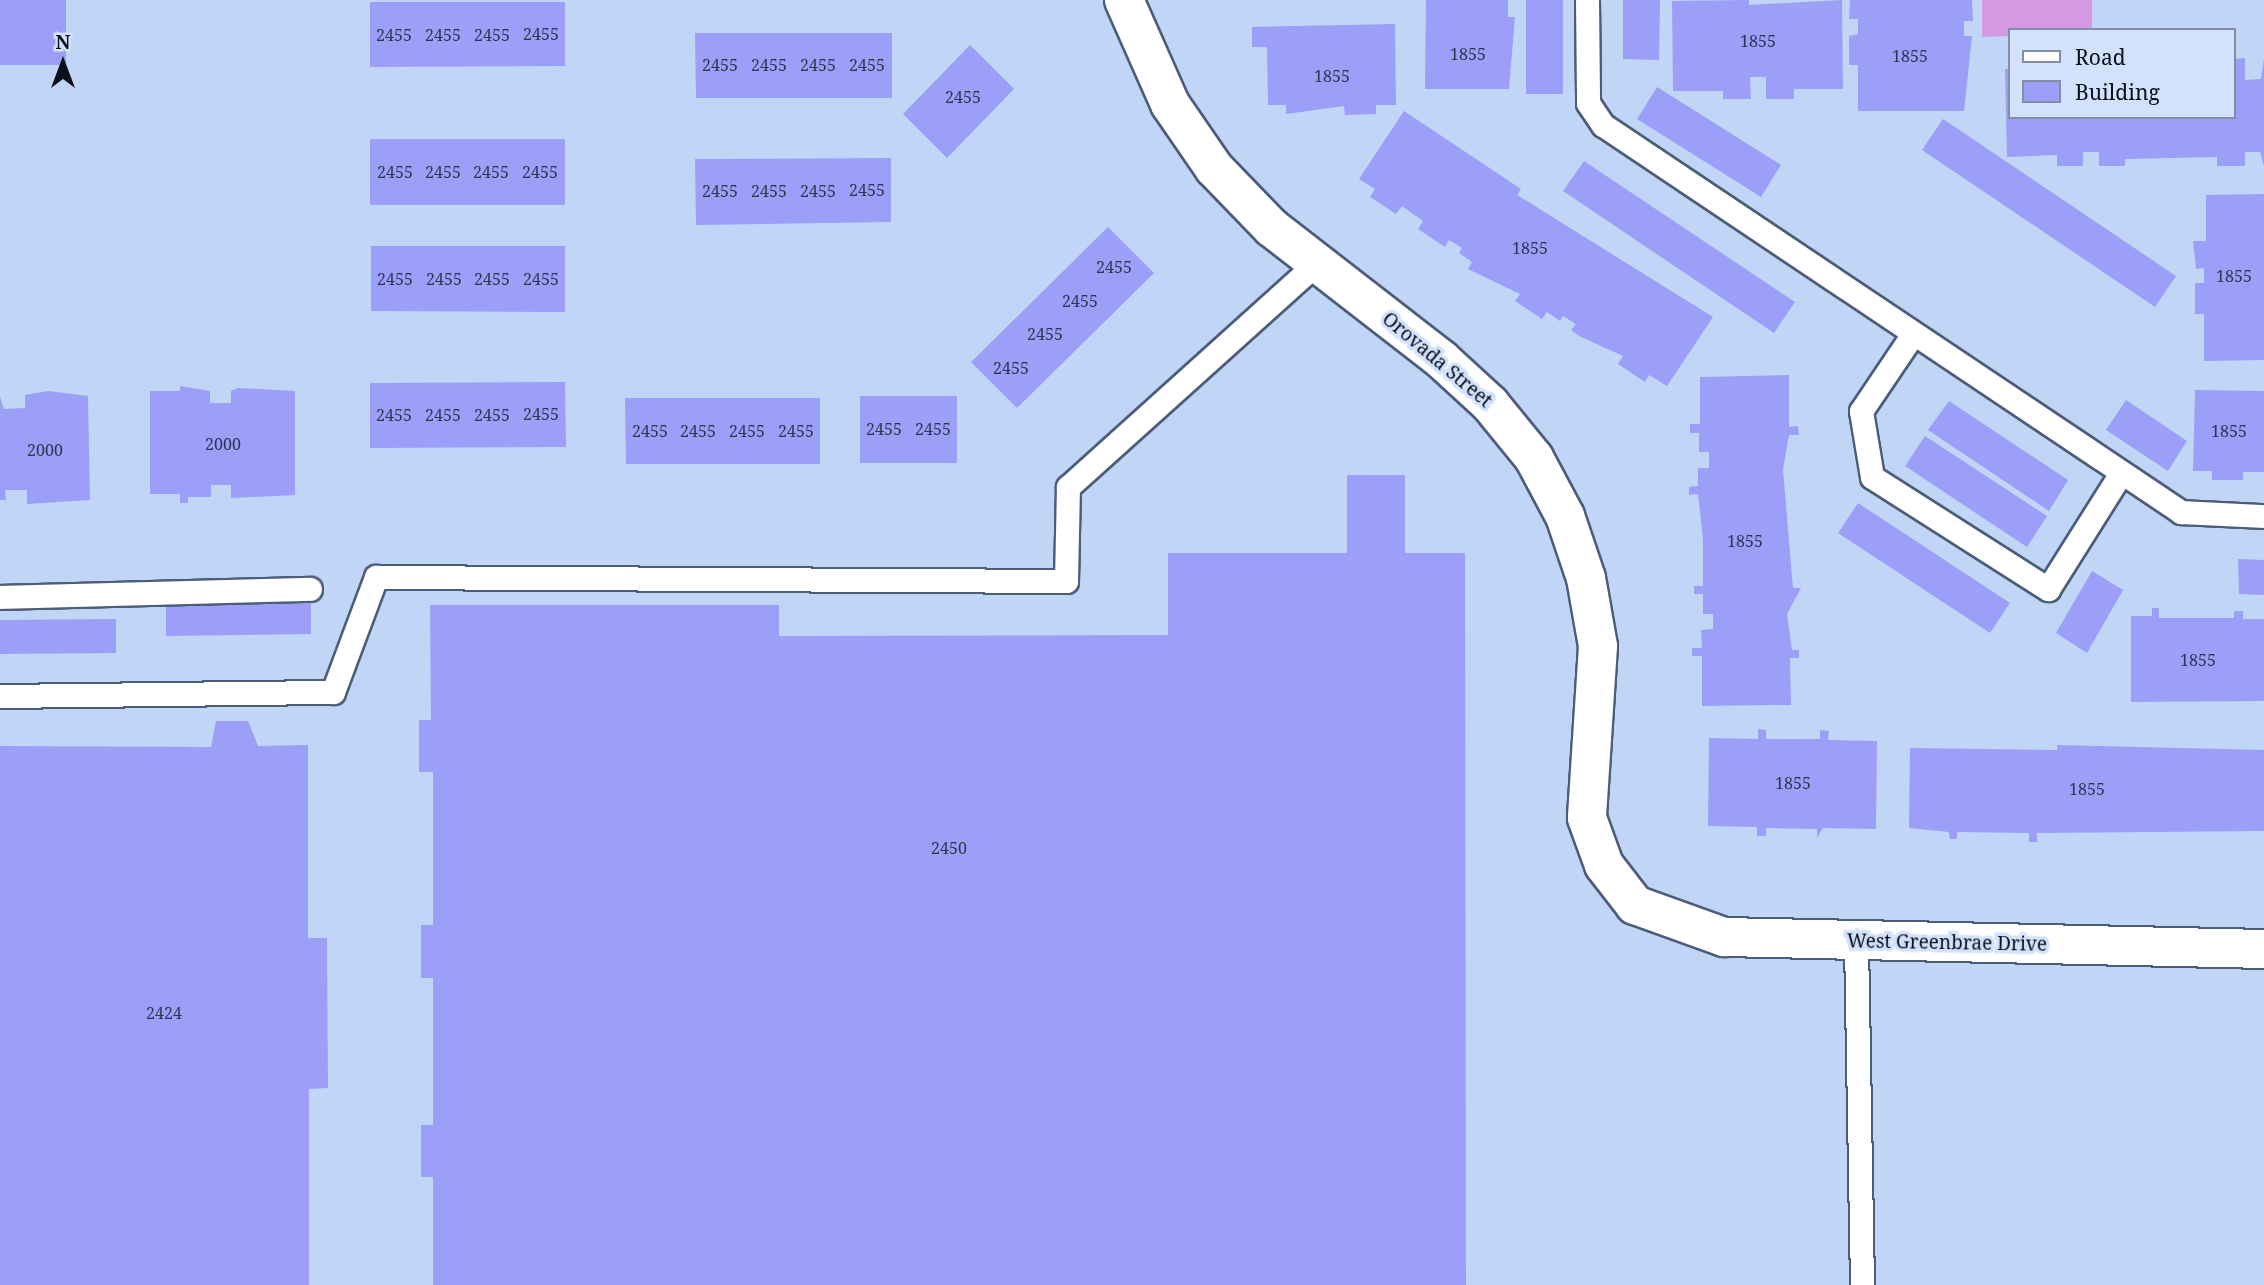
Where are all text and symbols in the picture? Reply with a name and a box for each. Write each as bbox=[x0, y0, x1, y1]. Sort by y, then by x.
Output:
house number: 2455 bbox=[523, 24, 559, 44]
house number: 2455 bbox=[376, 25, 412, 45]
house number: 2455 bbox=[425, 25, 461, 45]
house number: 2455 bbox=[474, 25, 510, 45]
north arrow bbox=[28, 28, 98, 98]
legend bbox=[2008, 28, 2236, 119]
text: N bbox=[56, 29, 70, 55]
house number: 1855 bbox=[1740, 31, 1776, 51]
text: Road bbox=[2075, 43, 2126, 71]
house number: 1855 bbox=[1450, 44, 1486, 64]
house number: 1855 bbox=[1892, 46, 1928, 66]
house number: 2455 bbox=[702, 55, 738, 75]
house number: 2455 bbox=[751, 55, 787, 75]
house number: 2455 bbox=[800, 55, 836, 75]
house number: 2455 bbox=[849, 55, 885, 75]
house number: 1855 bbox=[1314, 66, 1350, 86]
text: Building bbox=[2075, 78, 2160, 106]
house number: 2455 bbox=[945, 87, 981, 107]
house number: 2455 bbox=[377, 162, 413, 182]
house number: 2455 bbox=[425, 162, 461, 182]
house number: 2455 bbox=[473, 162, 509, 182]
house number: 2455 bbox=[522, 162, 558, 182]
house number: 2455 bbox=[849, 180, 885, 200]
house number: 2455 bbox=[702, 181, 738, 201]
house number: 2455 bbox=[751, 181, 787, 201]
house number: 2455 bbox=[800, 181, 836, 201]
house number: 1855 bbox=[1512, 238, 1548, 258]
house number: 2455 bbox=[1096, 257, 1132, 277]
house number: 1855 bbox=[2216, 266, 2252, 286]
house number: 2455 bbox=[377, 269, 413, 289]
house number: 2455 bbox=[426, 269, 462, 289]
house number: 2455 bbox=[474, 269, 510, 289]
house number: 2455 bbox=[523, 269, 559, 289]
house number: 2455 bbox=[1062, 291, 1098, 311]
street label: Orovada Street bbox=[1378, 308, 1496, 412]
house number: 2455 bbox=[1027, 324, 1063, 344]
house number: 2455 bbox=[993, 358, 1029, 378]
house number: 2455 bbox=[523, 404, 559, 424]
house number: 2455 bbox=[376, 405, 412, 425]
house number: 2455 bbox=[425, 405, 461, 425]
house number: 2455 bbox=[474, 405, 510, 425]
house number: 2455 bbox=[866, 419, 902, 439]
house number: 2455 bbox=[915, 419, 951, 439]
house number: 2455 bbox=[632, 421, 668, 441]
house number: 2455 bbox=[680, 421, 716, 441]
house number: 2455 bbox=[729, 421, 765, 441]
house number: 2455 bbox=[778, 421, 814, 441]
house number: 1855 bbox=[2211, 421, 2247, 441]
house number: 2000 bbox=[205, 434, 241, 454]
house number: 2000 bbox=[27, 440, 63, 460]
house number: 1855 bbox=[1727, 531, 1763, 551]
house number: 1855 bbox=[2180, 650, 2216, 670]
house number: 1855 bbox=[1775, 773, 1811, 793]
house number: 1855 bbox=[2069, 779, 2105, 799]
house number: 2450 bbox=[931, 838, 967, 858]
street label: West Greenbrae Drive bbox=[1847, 930, 2047, 956]
house number: 2424 bbox=[146, 1003, 182, 1023]

